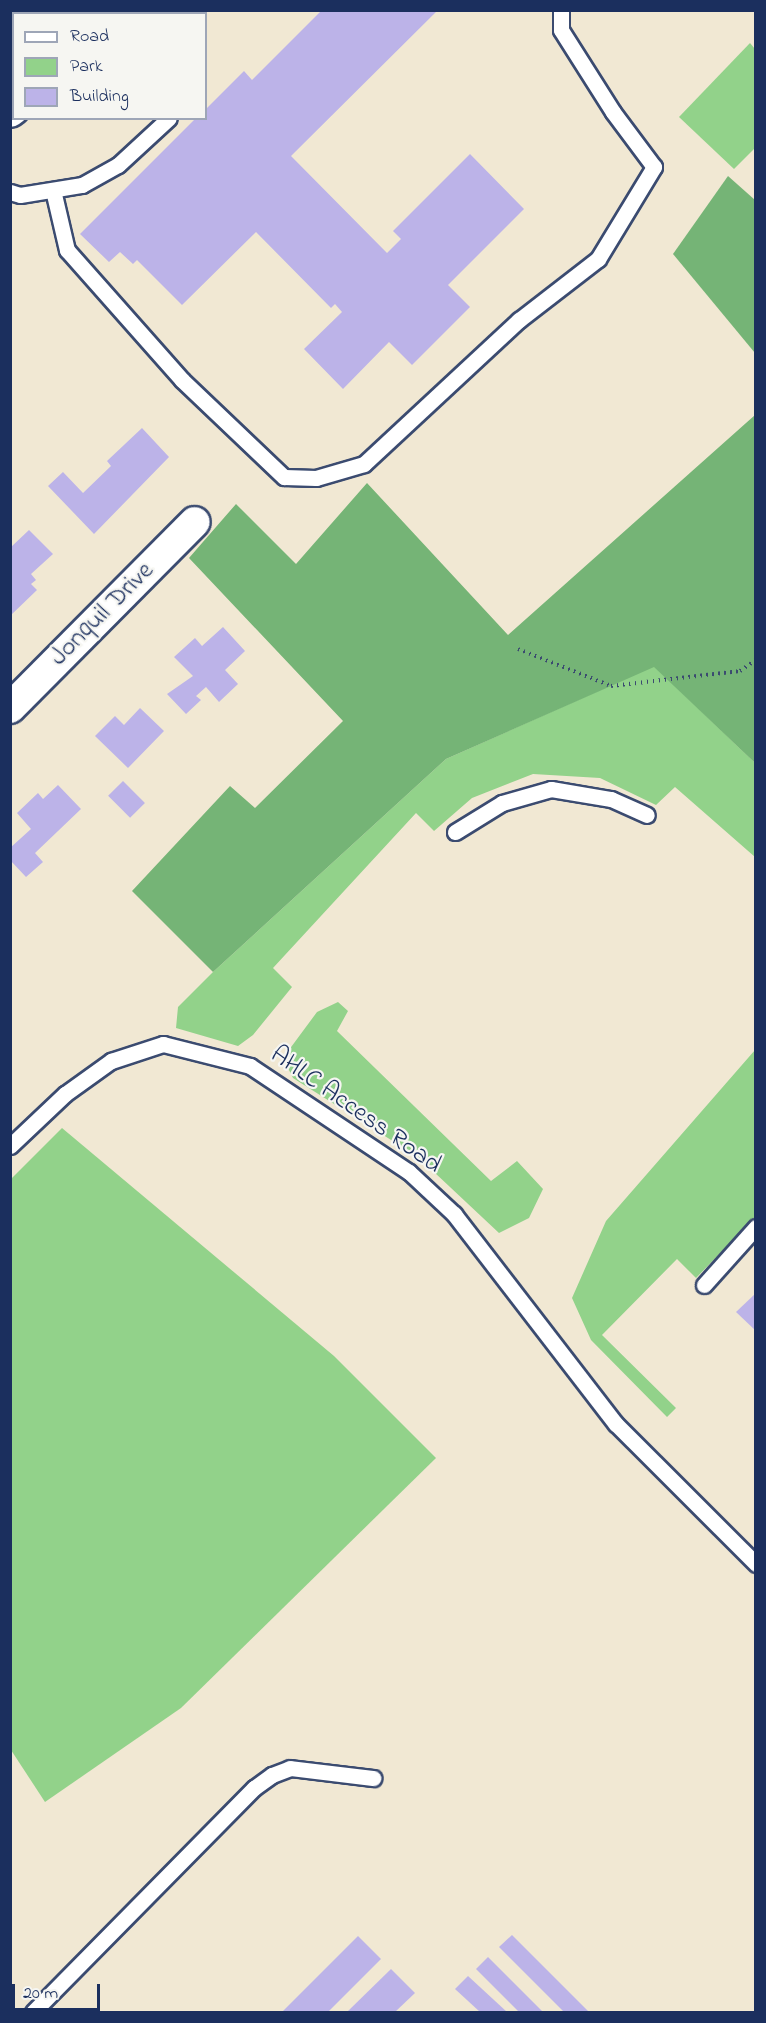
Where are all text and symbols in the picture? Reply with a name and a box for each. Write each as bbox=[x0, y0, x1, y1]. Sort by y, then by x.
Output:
legend bbox=[12, 12, 207, 120]
text: Road bbox=[70, 24, 109, 50]
text: Park bbox=[70, 54, 103, 80]
text: Building bbox=[70, 84, 129, 110]
street label: Jonquil Drive bbox=[44, 556, 162, 674]
street label: AHLC Access Road bbox=[263, 1040, 447, 1182]
scale bar bbox=[15, 1972, 104, 2010]
text: 20 m bbox=[23, 1981, 58, 2007]

